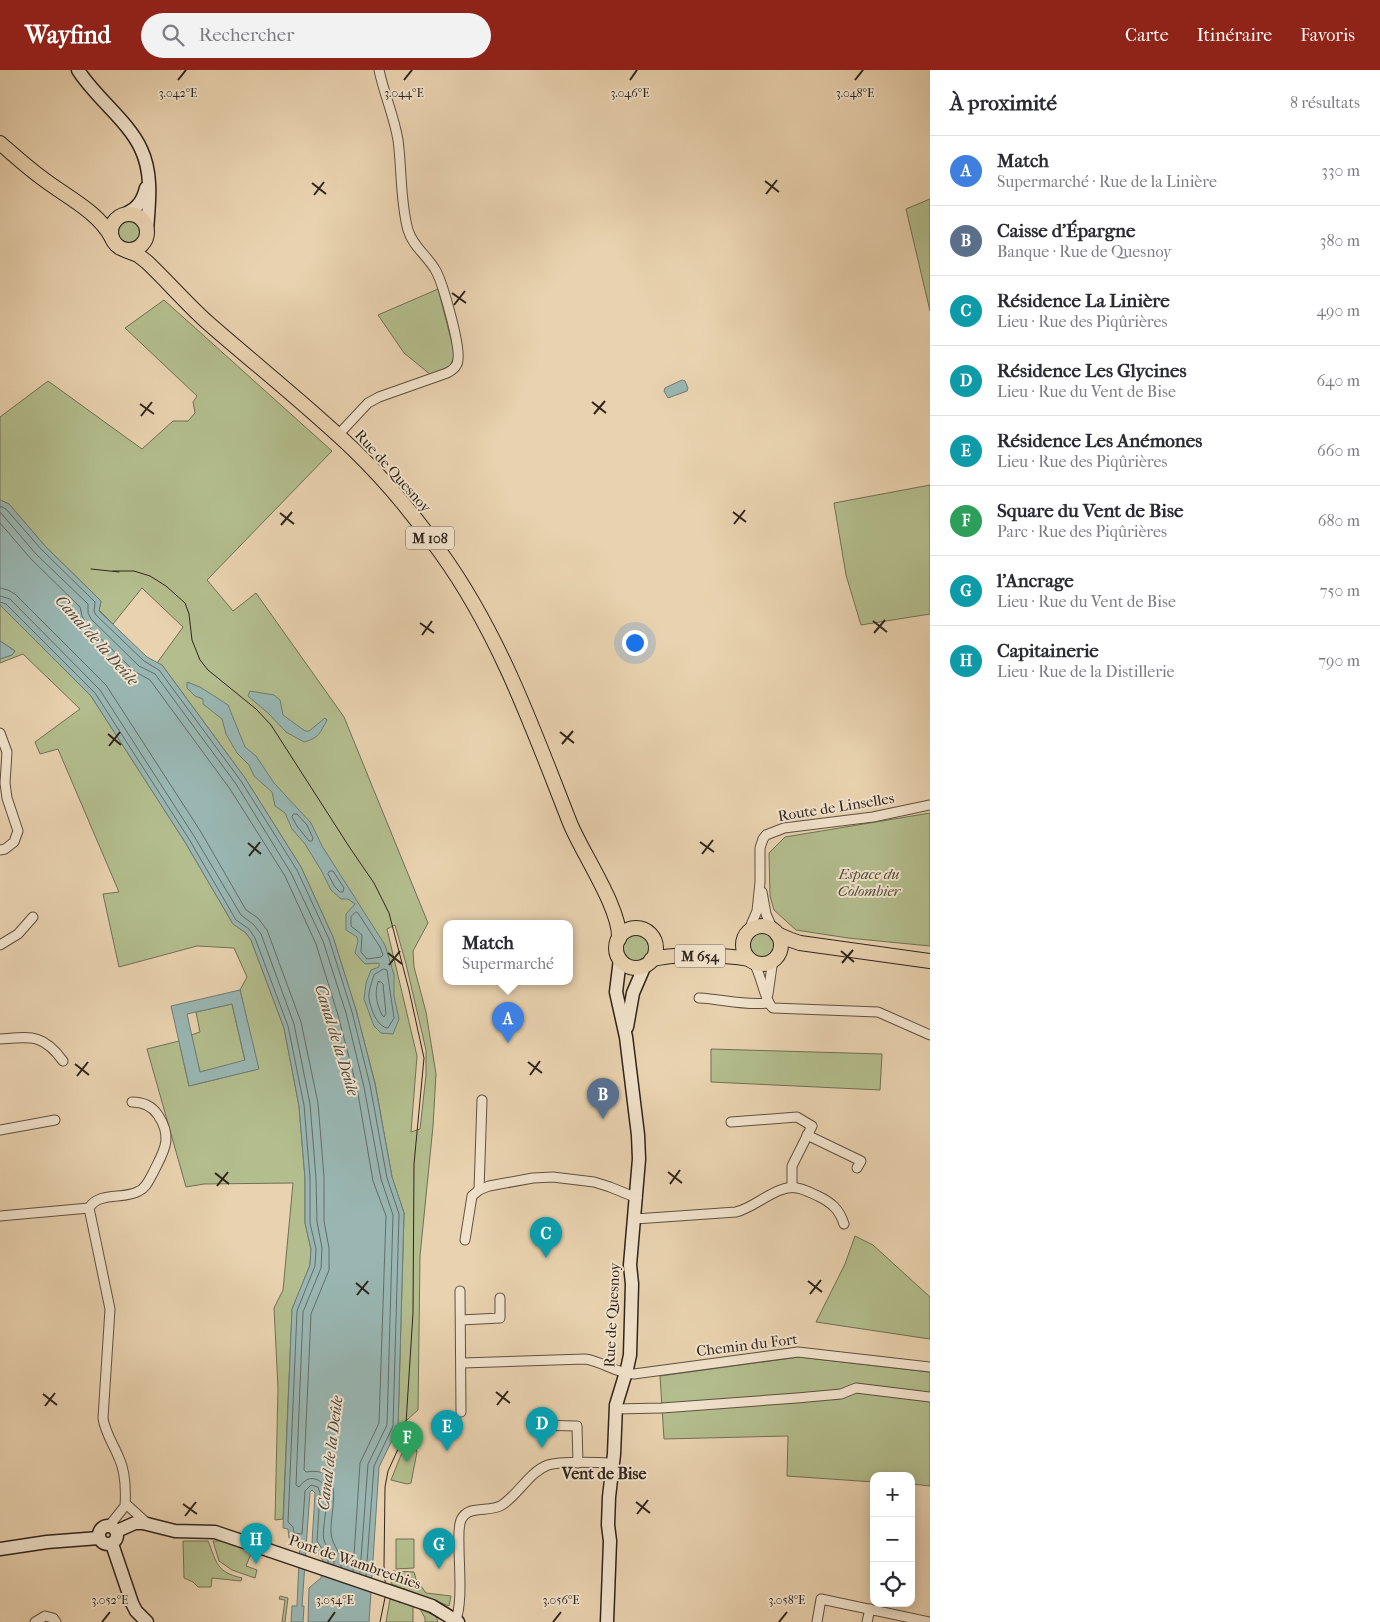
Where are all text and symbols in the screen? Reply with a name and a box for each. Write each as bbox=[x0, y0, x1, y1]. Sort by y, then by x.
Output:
search box bbox=[141, 13, 491, 58]
text: Wayfind bbox=[25, 21, 111, 49]
icon: search bbox=[159, 21, 187, 49]
text: Rechercher bbox=[199, 24, 294, 46]
text: Carte bbox=[1125, 25, 1169, 46]
text: Itinéraire bbox=[1197, 25, 1272, 46]
text: Favoris bbox=[1300, 25, 1355, 46]
text: 3.042°E bbox=[159, 86, 197, 100]
text: 3.044°E bbox=[384, 86, 424, 100]
text: 3.046°E bbox=[610, 86, 650, 100]
text: 3.048°E bbox=[836, 86, 874, 100]
text: À proximité bbox=[950, 91, 1057, 115]
text: 8 résultats bbox=[1290, 93, 1360, 112]
text: Match bbox=[997, 150, 1049, 172]
text: A bbox=[961, 161, 971, 180]
text: 330 m bbox=[1321, 161, 1360, 180]
text: Supermarché · Rue de la Linière bbox=[997, 172, 1217, 191]
text: Caisse d'Épargne bbox=[997, 220, 1135, 242]
text: B bbox=[961, 231, 971, 250]
text: 380 m bbox=[1320, 231, 1360, 250]
text: Banque · Rue de Quesnoy bbox=[997, 242, 1172, 261]
text: Résidence La Linière bbox=[997, 290, 1170, 312]
text: C bbox=[961, 301, 971, 320]
text: 490 m bbox=[1317, 301, 1360, 320]
text: Lieu · Rue des Piqûrières bbox=[997, 312, 1167, 331]
text: Résidence Les Glycines bbox=[997, 360, 1186, 382]
text: D bbox=[960, 371, 972, 390]
text: 640 m bbox=[1316, 371, 1360, 390]
text: Lieu · Rue du Vent de Bise bbox=[997, 382, 1176, 401]
street label: Rue de Quesnoy bbox=[351, 426, 436, 517]
text: Résidence Les Anémones bbox=[997, 430, 1202, 452]
text: E bbox=[961, 441, 971, 460]
text: 660 m bbox=[1317, 441, 1360, 460]
text: Lieu · Rue des Piqûrières bbox=[997, 452, 1167, 471]
text: Square du Vent de Bise bbox=[997, 500, 1183, 522]
text: F bbox=[962, 511, 970, 530]
text: 680 m bbox=[1318, 511, 1360, 530]
text: Parc · Rue des Piqûrières bbox=[997, 522, 1167, 541]
road number: M 108 bbox=[406, 526, 454, 549]
text: l'Ancrage bbox=[997, 570, 1074, 592]
text: G bbox=[960, 581, 972, 600]
text: 750 m bbox=[1320, 581, 1360, 600]
water label: Canal de la Deûle bbox=[51, 591, 143, 690]
text: Lieu · Rue du Vent de Bise bbox=[997, 592, 1176, 611]
your location bbox=[622, 630, 648, 656]
text: Capitainerie bbox=[997, 640, 1099, 662]
text: H bbox=[960, 651, 972, 670]
text: 790 m bbox=[1318, 651, 1360, 670]
text: Lieu · Rue de la Distillerie bbox=[997, 662, 1175, 681]
street label: Route de Linselles bbox=[777, 789, 896, 825]
park label: Espace du Colombier bbox=[837, 865, 901, 900]
popup bbox=[443, 920, 573, 985]
text: Match bbox=[462, 932, 514, 954]
road number: M 654 bbox=[675, 944, 725, 968]
text: Supermarché bbox=[462, 954, 554, 973]
water label: Canal de la Deûle bbox=[311, 982, 363, 1098]
pin: A bbox=[492, 1002, 524, 1043]
pin: B bbox=[587, 1078, 619, 1119]
pin: C bbox=[530, 1217, 562, 1258]
street label: Rue de Quesnoy bbox=[600, 1261, 624, 1368]
street label: Chemin du Fort bbox=[695, 1330, 799, 1360]
water label: Canal de la Deûle bbox=[314, 1394, 347, 1511]
pin: D bbox=[526, 1407, 558, 1448]
pin: E bbox=[431, 1410, 463, 1451]
pin: F bbox=[391, 1421, 423, 1462]
district label: Vent de Bise bbox=[561, 1464, 646, 1483]
map controls bbox=[870, 1472, 915, 1607]
button: + bbox=[870, 1472, 915, 1517]
button: − bbox=[870, 1517, 915, 1562]
pin: H bbox=[240, 1523, 272, 1564]
pin: G bbox=[423, 1528, 455, 1569]
street label: Pont de Wambrechies bbox=[286, 1531, 424, 1593]
button: locate bbox=[870, 1562, 915, 1607]
text: 3.052°E bbox=[92, 1593, 128, 1607]
text: 3.054°E bbox=[316, 1593, 354, 1607]
text: 3.056°E bbox=[542, 1593, 580, 1607]
text: 3.058°E bbox=[769, 1593, 805, 1607]

